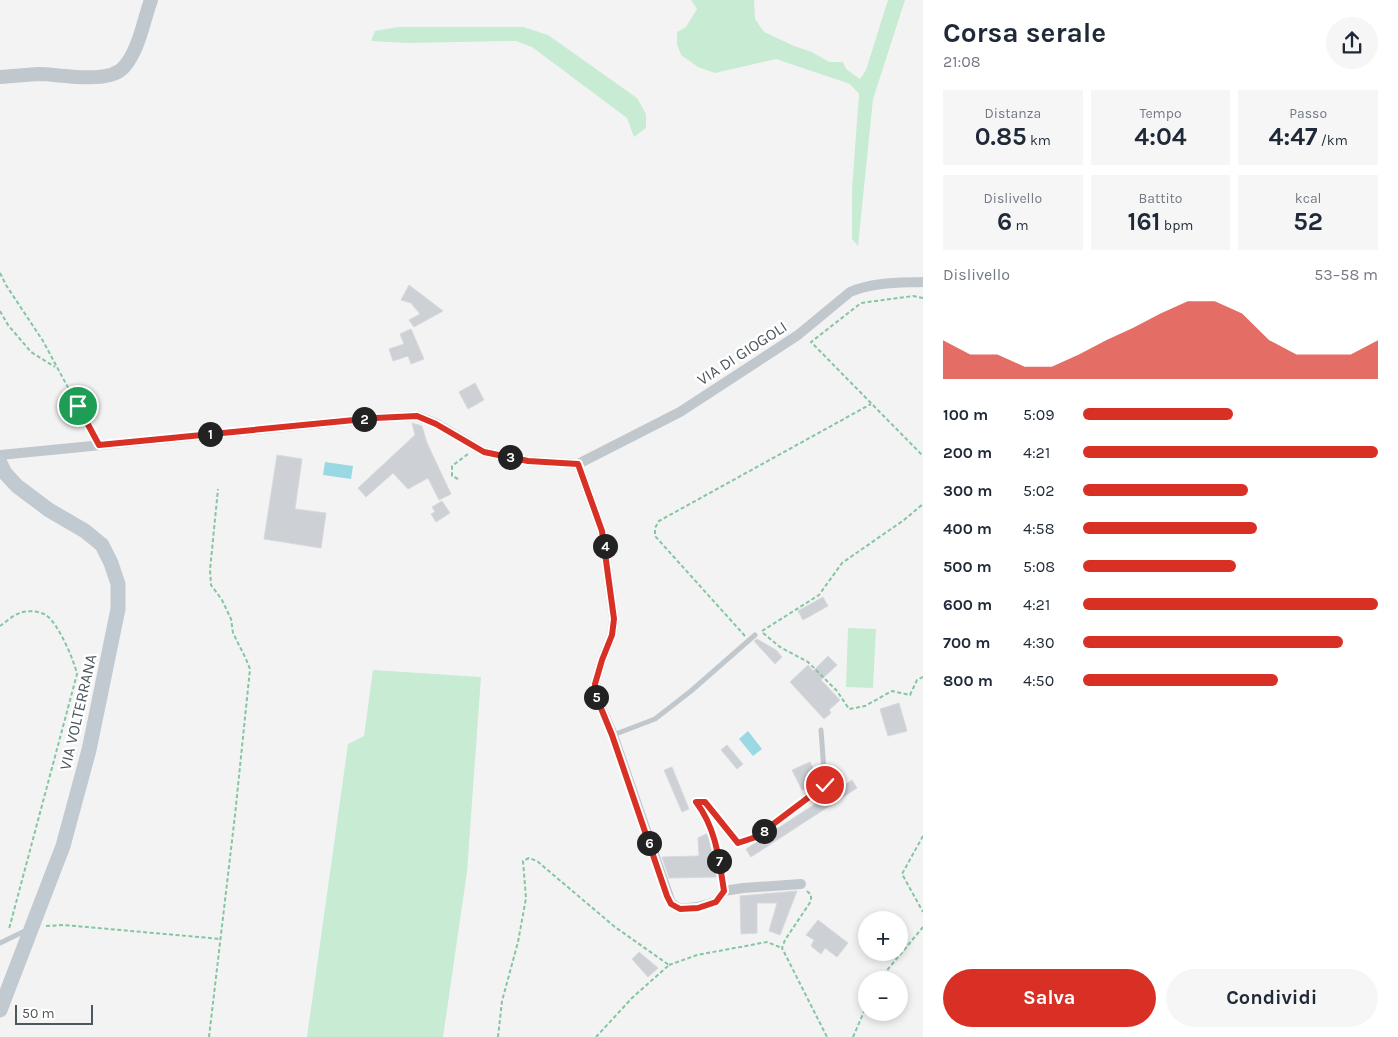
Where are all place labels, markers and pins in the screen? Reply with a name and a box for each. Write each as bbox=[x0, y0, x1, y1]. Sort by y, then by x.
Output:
pin bbox=[57, 385, 99, 427]
pin: 2 bbox=[352, 406, 376, 432]
pin: 1 bbox=[198, 422, 222, 446]
pin: 3 bbox=[498, 444, 522, 470]
pin: 4 bbox=[592, 534, 618, 558]
pin: 5 bbox=[584, 684, 608, 710]
pin bbox=[804, 764, 846, 806]
pin: 8 bbox=[752, 818, 776, 844]
pin: 6 bbox=[636, 830, 662, 856]
pin: 7 bbox=[706, 848, 732, 874]

